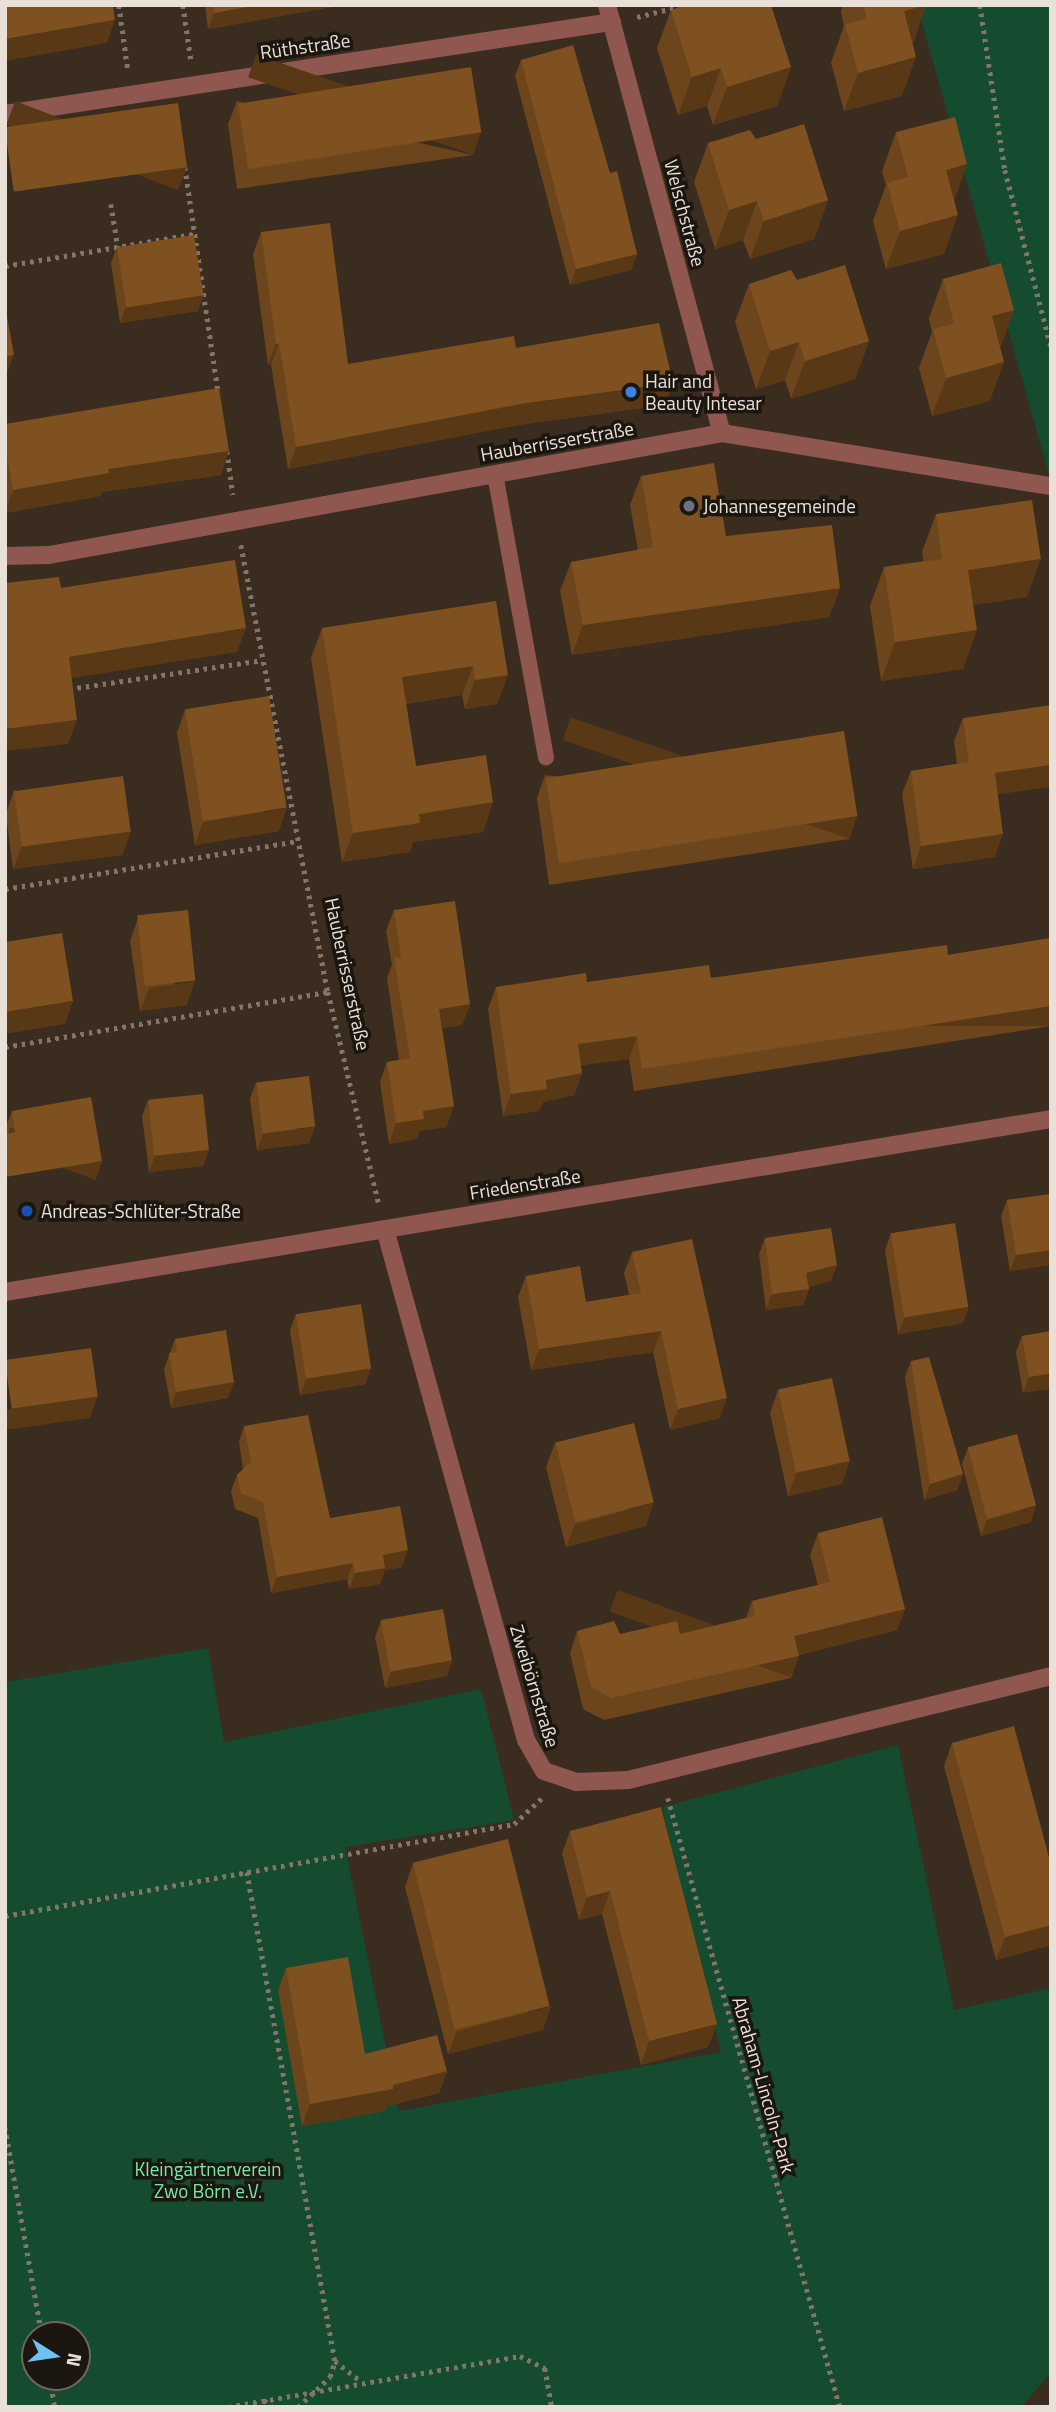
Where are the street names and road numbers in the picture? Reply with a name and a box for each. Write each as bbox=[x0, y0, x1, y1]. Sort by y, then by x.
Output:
street label: Rüthstraße bbox=[259, 28, 351, 64]
street label: Welschstraße bbox=[660, 157, 710, 269]
street label: Hauberrisserstraße bbox=[479, 416, 635, 466]
street label: Hauberrisserstraße bbox=[321, 896, 375, 1052]
street label: Friedenstraße bbox=[468, 1164, 582, 1204]
street label: Zweibörnstraße bbox=[506, 1622, 564, 1750]
street label: Abraham-Lincoln-Park bbox=[728, 1994, 800, 2176]

